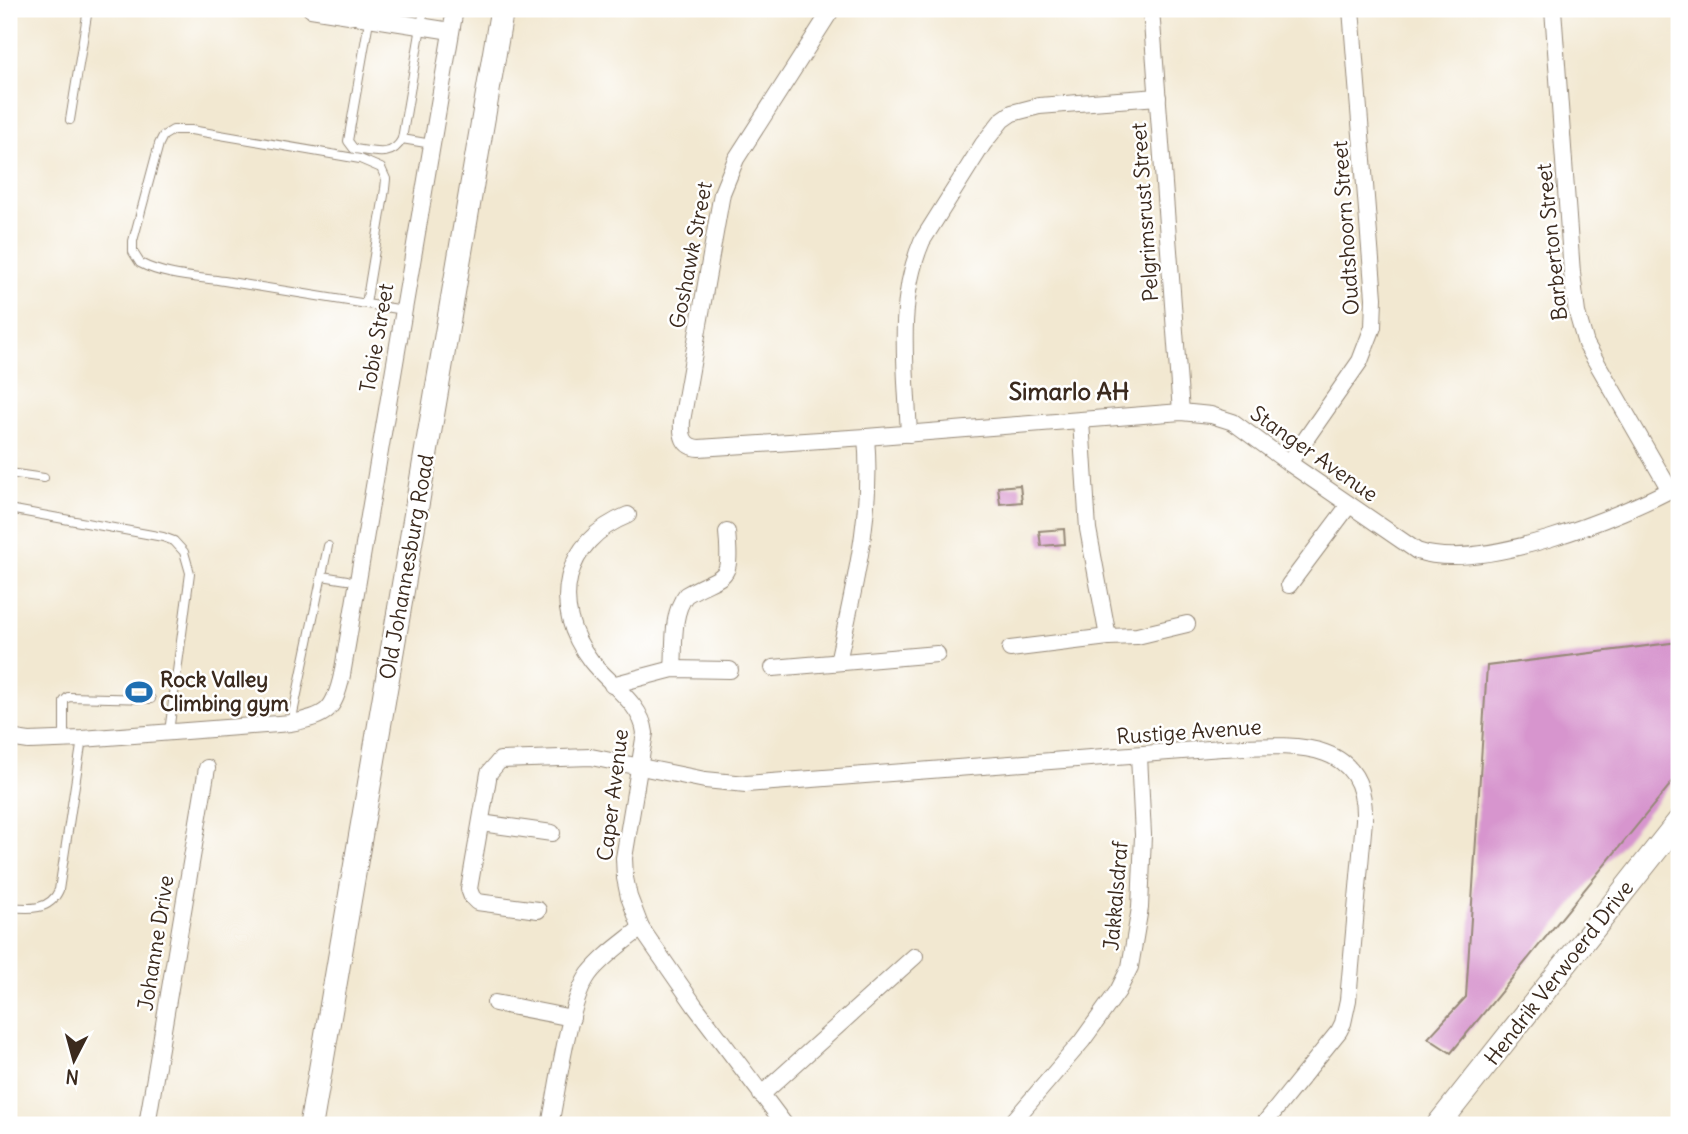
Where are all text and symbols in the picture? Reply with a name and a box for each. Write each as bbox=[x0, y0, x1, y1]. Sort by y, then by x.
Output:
street label: Pelgrimsrust Street bbox=[1125, 122, 1164, 302]
street label: Oudtshoorn Street bbox=[1326, 140, 1365, 316]
street label: Barberton Street bbox=[1530, 162, 1573, 322]
street label: Goshawk Street bbox=[663, 179, 718, 331]
street label: Tobie Street bbox=[354, 281, 399, 394]
district label: Simarlo AH bbox=[1009, 376, 1129, 406]
street label: Stanger Avenue bbox=[1245, 400, 1383, 508]
street label: Old Johannesburg Road bbox=[373, 452, 440, 682]
place label: Rock Valley Climbing gym bbox=[160, 666, 289, 717]
sports icon: Rock Valley Climbing gym bbox=[124, 677, 154, 707]
street label: Rustige Avenue bbox=[1116, 713, 1262, 750]
street label: Caper Avenue bbox=[591, 727, 634, 863]
street label: Jakkalsdraf bbox=[1097, 839, 1134, 952]
street label: Johanne Drive bbox=[131, 873, 180, 1013]
street label: Hendrik Verwoerd Drive bbox=[1478, 875, 1639, 1070]
north arrow bbox=[38, 1026, 108, 1096]
text: N bbox=[64, 1064, 80, 1090]

